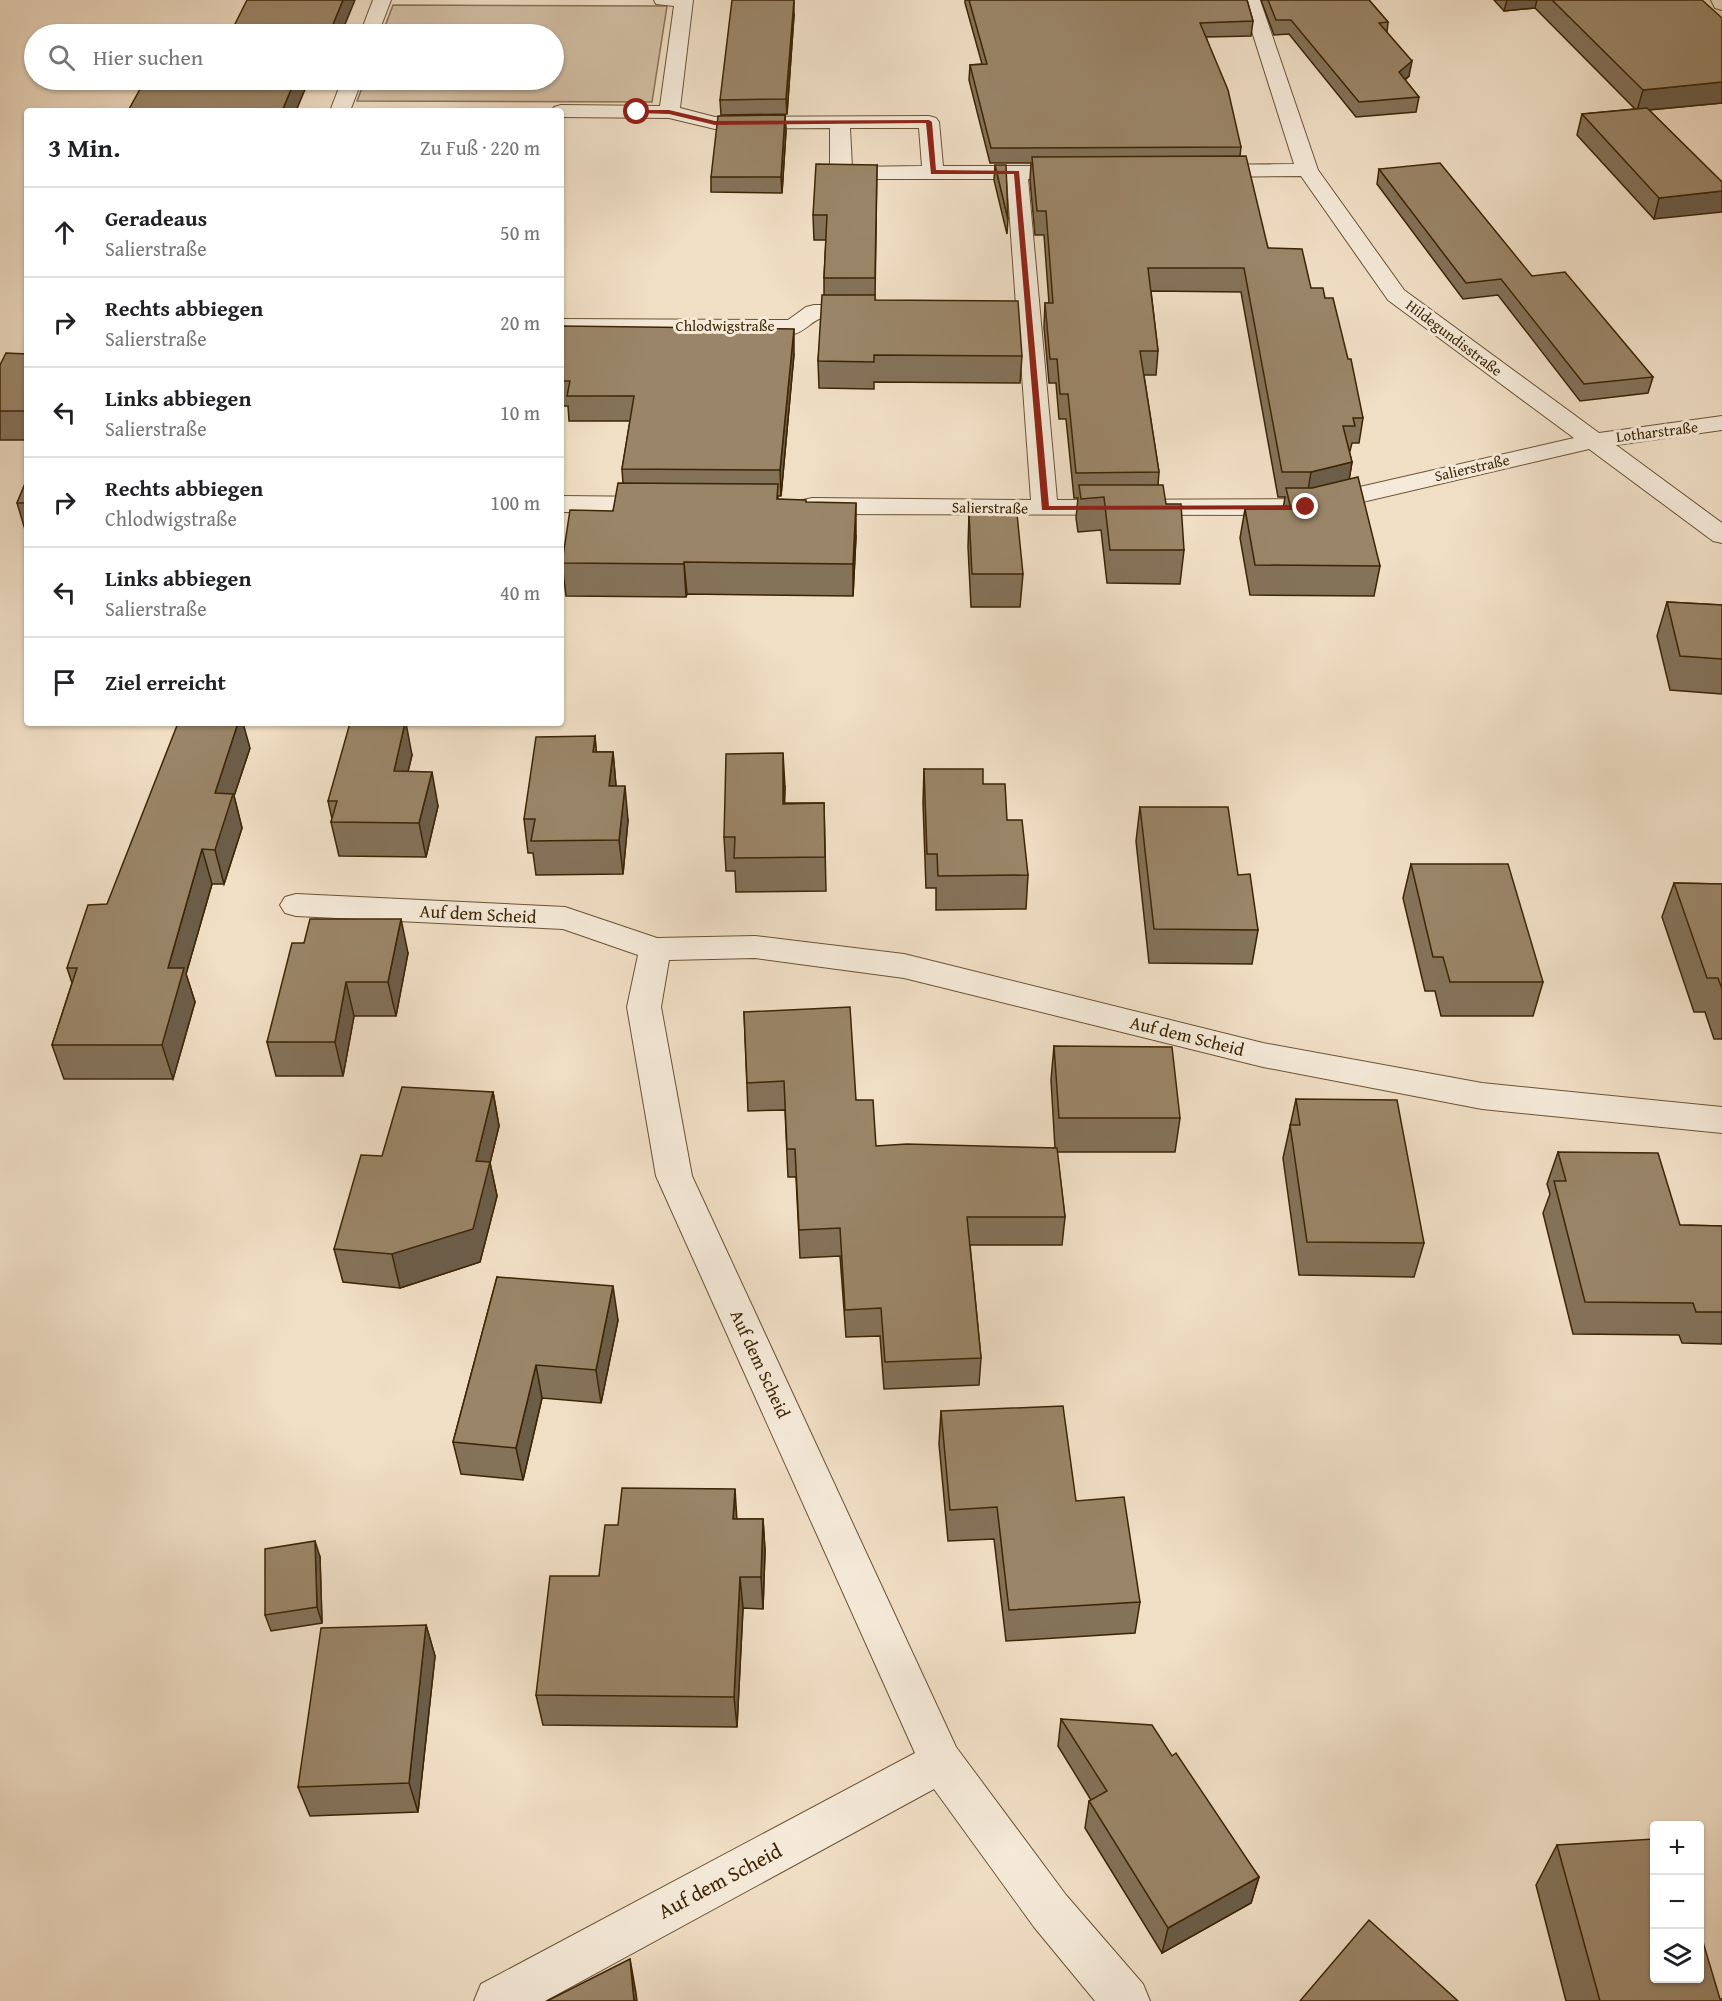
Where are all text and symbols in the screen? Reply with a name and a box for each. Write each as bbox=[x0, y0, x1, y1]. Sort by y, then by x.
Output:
search box bbox=[24, 24, 564, 90]
icon: search bbox=[45, 41, 78, 74]
text: Hier suchen bbox=[93, 41, 203, 73]
route start bbox=[623, 98, 649, 124]
text: 3 Min. bbox=[48, 128, 120, 167]
text: Zu Fuß · 220 m bbox=[420, 133, 540, 162]
text: Geradeaus bbox=[105, 202, 207, 234]
icon: ahead bbox=[48, 216, 81, 249]
text: 50 m bbox=[500, 218, 540, 247]
text: Salierstraße bbox=[105, 234, 207, 263]
text: Rechts abbiegen bbox=[105, 292, 263, 324]
street label: Hildegundisstraße bbox=[1402, 294, 1507, 381]
icon: right bbox=[48, 306, 81, 339]
text: 20 m bbox=[500, 308, 540, 337]
street label: Chlodwigstraße bbox=[676, 315, 774, 336]
text: Salierstraße bbox=[105, 324, 207, 353]
text: Links abbiegen bbox=[105, 382, 251, 414]
icon: left bbox=[48, 396, 81, 429]
text: 10 m bbox=[500, 398, 540, 427]
text: Salierstraße bbox=[105, 414, 207, 443]
street label: Lotharstraße bbox=[1615, 416, 1699, 447]
street label: Salierstraße bbox=[1432, 449, 1511, 486]
text: Rechts abbiegen bbox=[105, 472, 263, 504]
icon: right bbox=[48, 486, 81, 519]
text: 100 m bbox=[490, 488, 540, 517]
route end bbox=[1292, 493, 1318, 519]
street label: Salierstraße bbox=[952, 496, 1028, 519]
text: Chlodwigstraße bbox=[105, 504, 237, 533]
text: Links abbiegen bbox=[105, 562, 251, 594]
icon: left bbox=[48, 576, 81, 609]
text: 40 m bbox=[500, 578, 540, 607]
text: Salierstraße bbox=[105, 594, 207, 623]
icon: arrive bbox=[48, 666, 81, 699]
text: Ziel erreicht bbox=[105, 666, 226, 698]
street label: Auf dem Scheid bbox=[419, 897, 537, 930]
street label: Auf dem Scheid bbox=[1127, 1008, 1247, 1063]
street label: Auf dem Scheid bbox=[724, 1305, 798, 1423]
map controls bbox=[1650, 1821, 1704, 1983]
button: + bbox=[1650, 1821, 1704, 1875]
street label: Auf dem Scheid bbox=[652, 1835, 788, 1926]
button: − bbox=[1650, 1875, 1704, 1929]
button: layers bbox=[1650, 1929, 1704, 1983]

